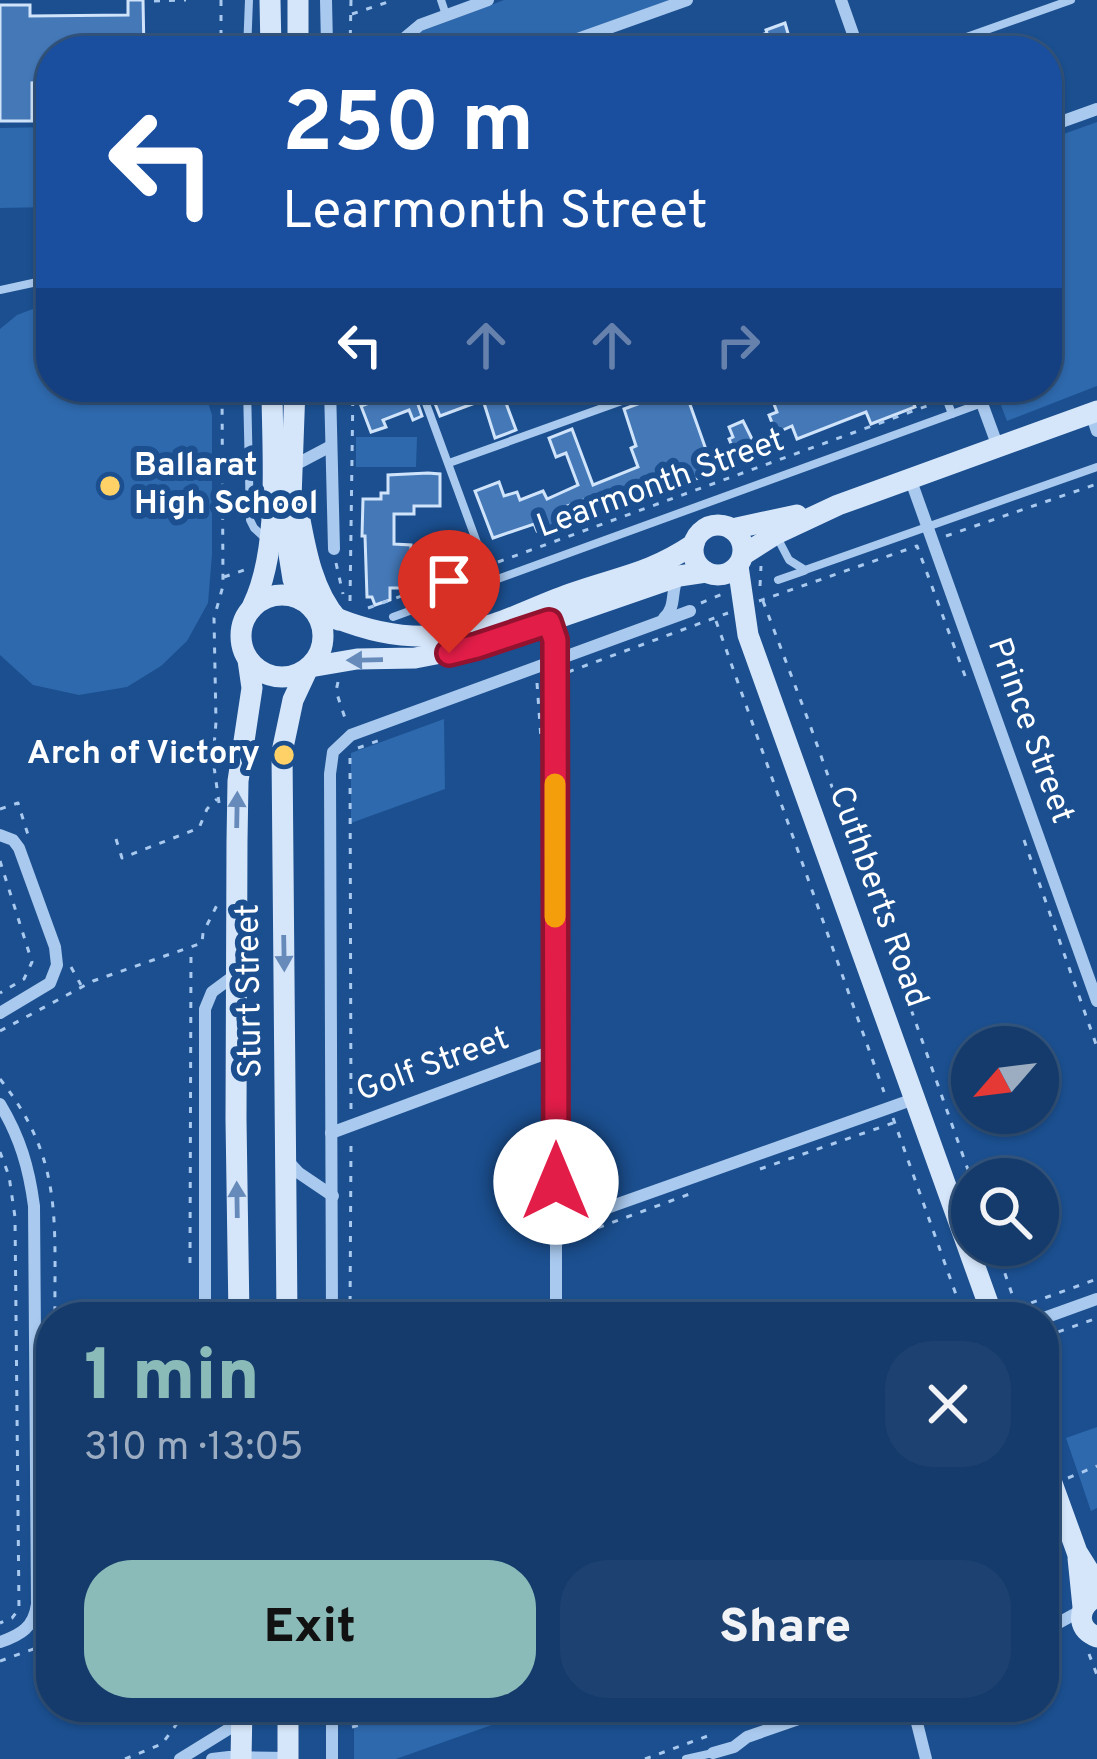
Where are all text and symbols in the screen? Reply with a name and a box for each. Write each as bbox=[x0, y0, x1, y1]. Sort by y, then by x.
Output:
text: 250 m bbox=[282, 75, 534, 181]
icon: left bbox=[84, 84, 240, 240]
text: Learmonth Street bbox=[282, 179, 708, 248]
icon: left bbox=[327, 312, 393, 378]
icon: ahead bbox=[453, 312, 519, 378]
icon: ahead bbox=[579, 312, 645, 378]
icon: right bbox=[705, 312, 771, 378]
street label: Learmonth Street bbox=[532, 421, 790, 549]
place label: Ballarat High School bbox=[134, 446, 318, 526]
marker: Ballarat High School bbox=[97, 473, 123, 499]
pin bbox=[398, 530, 500, 653]
icon: arrive bbox=[416, 548, 482, 614]
street label: Prince Street bbox=[976, 633, 1082, 829]
one-way arrow bbox=[345, 651, 383, 670]
place label: Arch of Victory bbox=[27, 734, 260, 776]
marker: Arch of Victory bbox=[271, 742, 297, 768]
street label: Cuthberts Road bbox=[817, 781, 937, 1013]
one-way arrow bbox=[228, 790, 247, 828]
street label: Sturt Street bbox=[228, 903, 274, 1079]
one-way arrow bbox=[274, 935, 294, 973]
street label: Golf Street bbox=[351, 1019, 515, 1113]
north arrow bbox=[951, 1026, 1059, 1134]
map controls bbox=[951, 1026, 1059, 1266]
position arrow bbox=[493, 1119, 619, 1245]
button: search bbox=[951, 1158, 1059, 1266]
one-way arrow bbox=[228, 1180, 247, 1218]
text: 1 min bbox=[84, 1334, 260, 1426]
button: close bbox=[885, 1341, 1011, 1467]
text: 310 m · 13:05 bbox=[84, 1425, 304, 1474]
button: Exit bbox=[84, 1560, 536, 1698]
button: Share bbox=[560, 1560, 1011, 1698]

